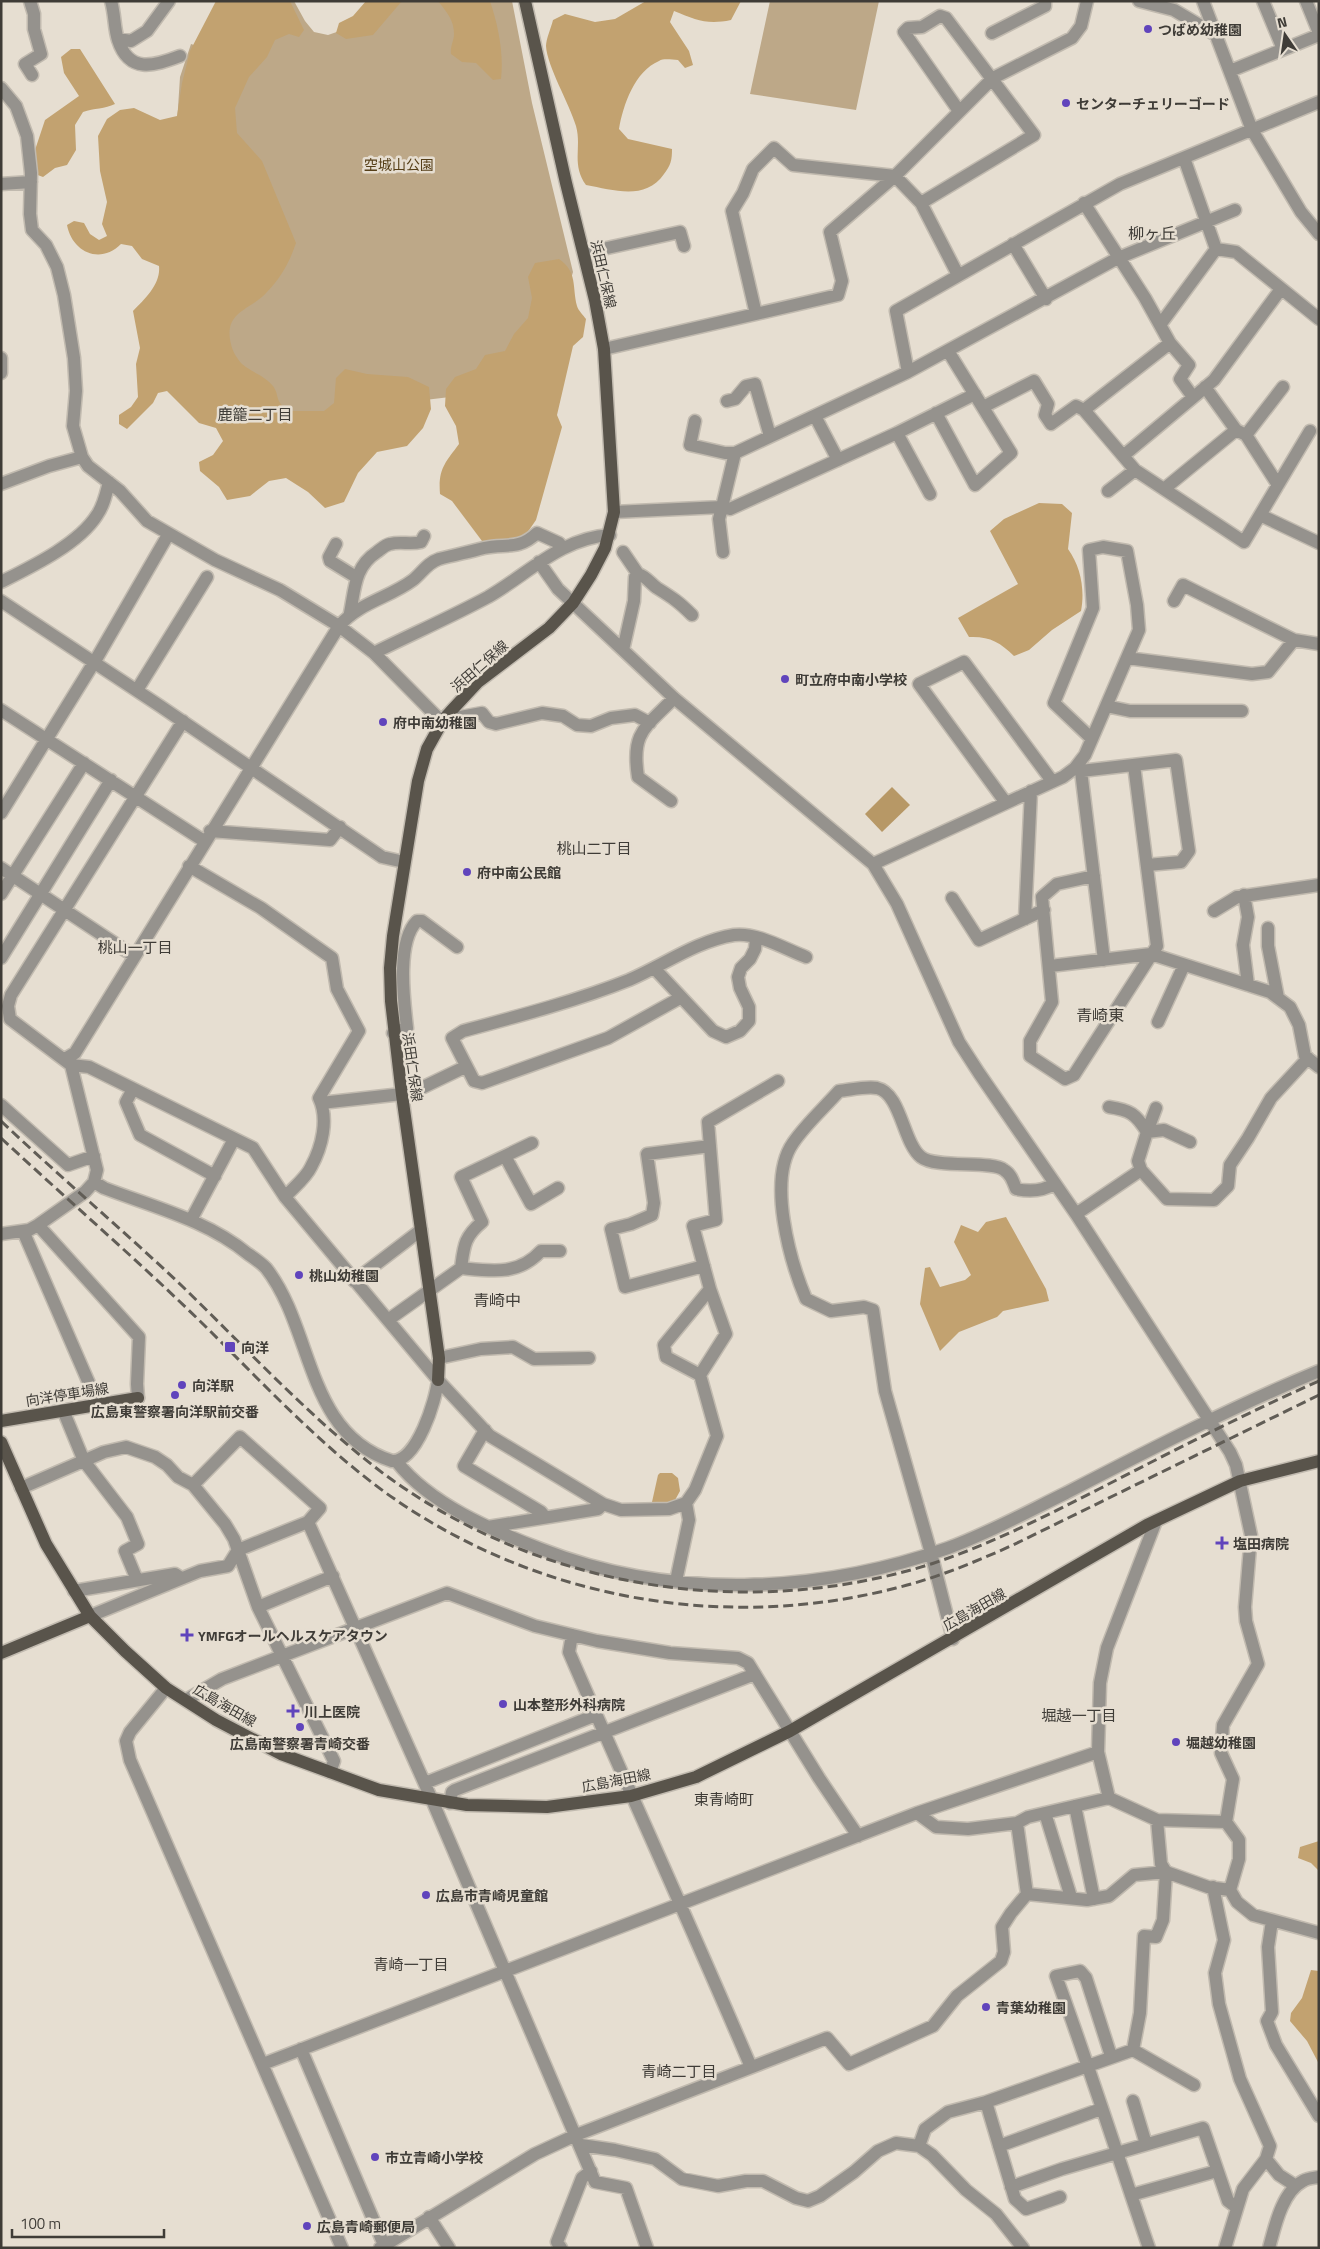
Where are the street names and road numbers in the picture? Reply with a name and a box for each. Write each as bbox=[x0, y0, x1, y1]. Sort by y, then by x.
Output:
street label: 浜田仁保線 bbox=[586, 238, 622, 310]
street label: 浜田仁保線 bbox=[446, 635, 512, 697]
street label: 浜田仁保線 bbox=[398, 1031, 428, 1103]
street label: 向洋停車場線 bbox=[24, 1377, 110, 1411]
street label: 広島海田線 bbox=[938, 1582, 1010, 1636]
street label: 広島海田線 bbox=[189, 1678, 261, 1732]
street label: 広島海田線 bbox=[580, 1763, 652, 1797]

